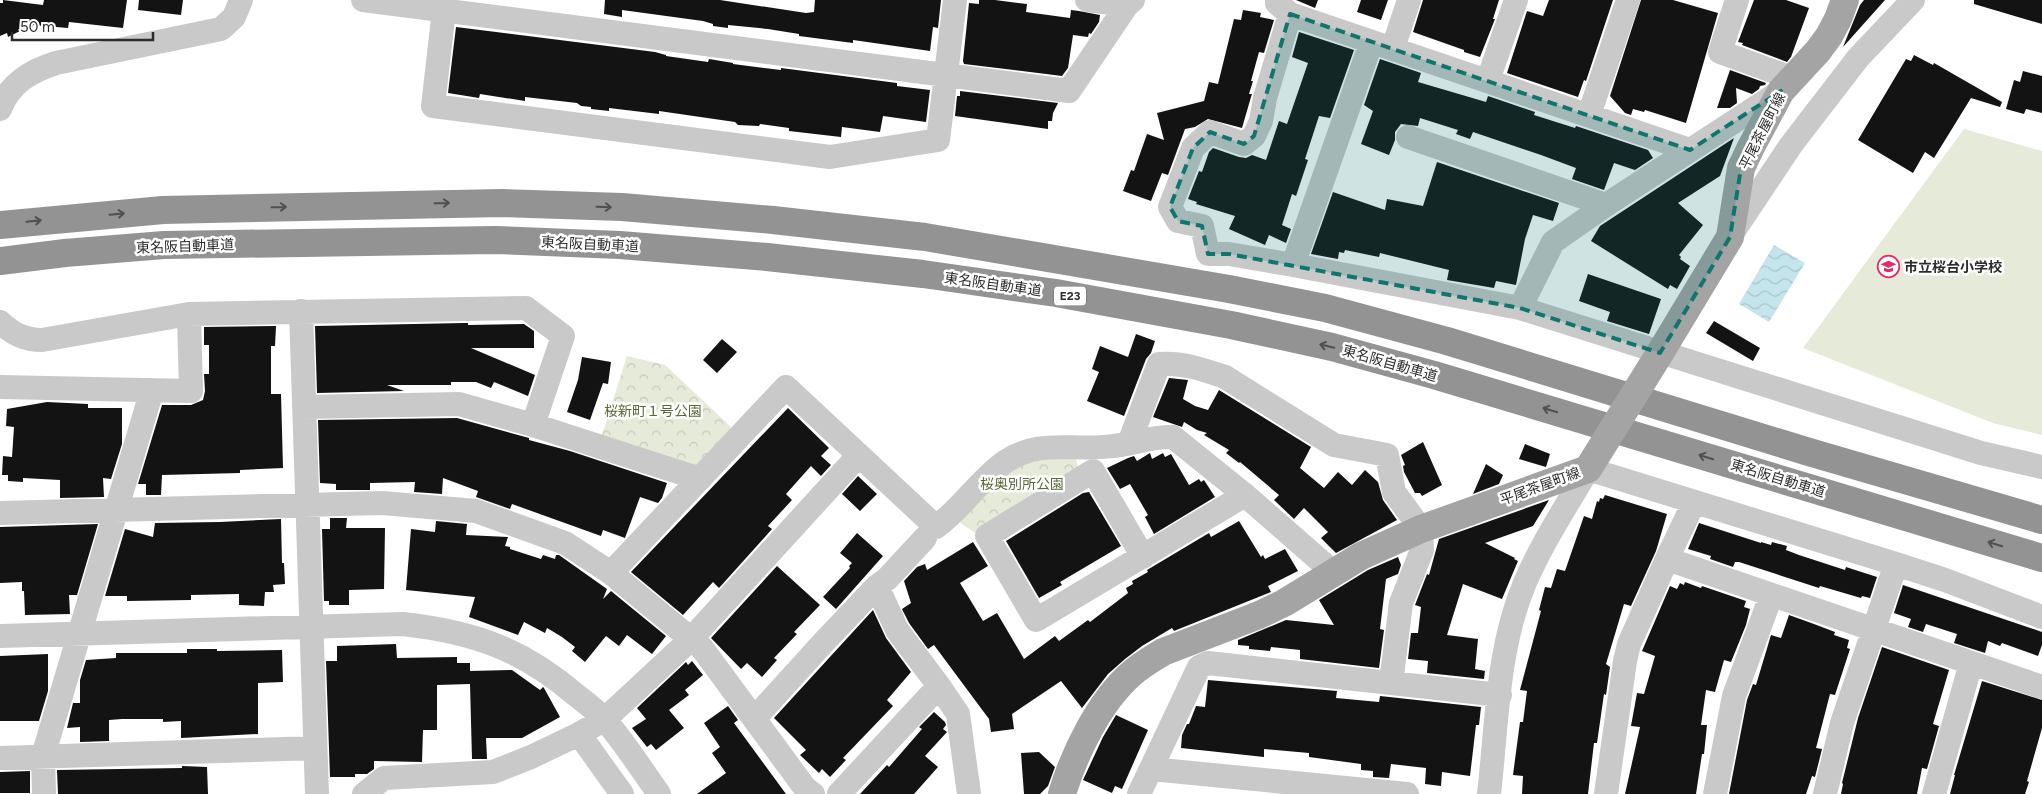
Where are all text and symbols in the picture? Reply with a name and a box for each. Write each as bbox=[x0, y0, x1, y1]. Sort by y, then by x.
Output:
scale bar bbox=[12, 10, 154, 42]
text: 50 m bbox=[20, 18, 55, 36]
street label: 平尾茶屋町線 bbox=[1736, 90, 1789, 173]
one-way arrow bbox=[434, 199, 450, 208]
one-way arrow bbox=[271, 202, 287, 212]
one-way arrow bbox=[596, 202, 612, 211]
one-way arrow bbox=[109, 209, 125, 218]
one-way arrow bbox=[26, 216, 42, 226]
street label: 東名阪自動車道 bbox=[541, 233, 639, 256]
street label: 東名阪自動車道 bbox=[136, 236, 234, 257]
school or university icon: 市立桜台小学校 bbox=[1876, 255, 1900, 279]
place label: 市立桜台小学校 bbox=[1904, 259, 2002, 276]
street label: 東名阪自動車道 bbox=[943, 269, 1043, 300]
road number: E23 bbox=[1054, 286, 1086, 306]
one-way arrow bbox=[1319, 341, 1335, 350]
street label: 東名阪自動車道 bbox=[1340, 342, 1439, 385]
park label: 桜新町１号公園 bbox=[604, 403, 702, 420]
one-way arrow bbox=[1542, 405, 1558, 415]
one-way arrow bbox=[1698, 451, 1714, 461]
street label: 東名阪自動車道 bbox=[1729, 456, 1827, 501]
street label: 平尾茶屋町線 bbox=[1498, 464, 1583, 509]
park label: 桜奥別所公園 bbox=[980, 476, 1064, 493]
one-way arrow bbox=[1988, 538, 2004, 548]

